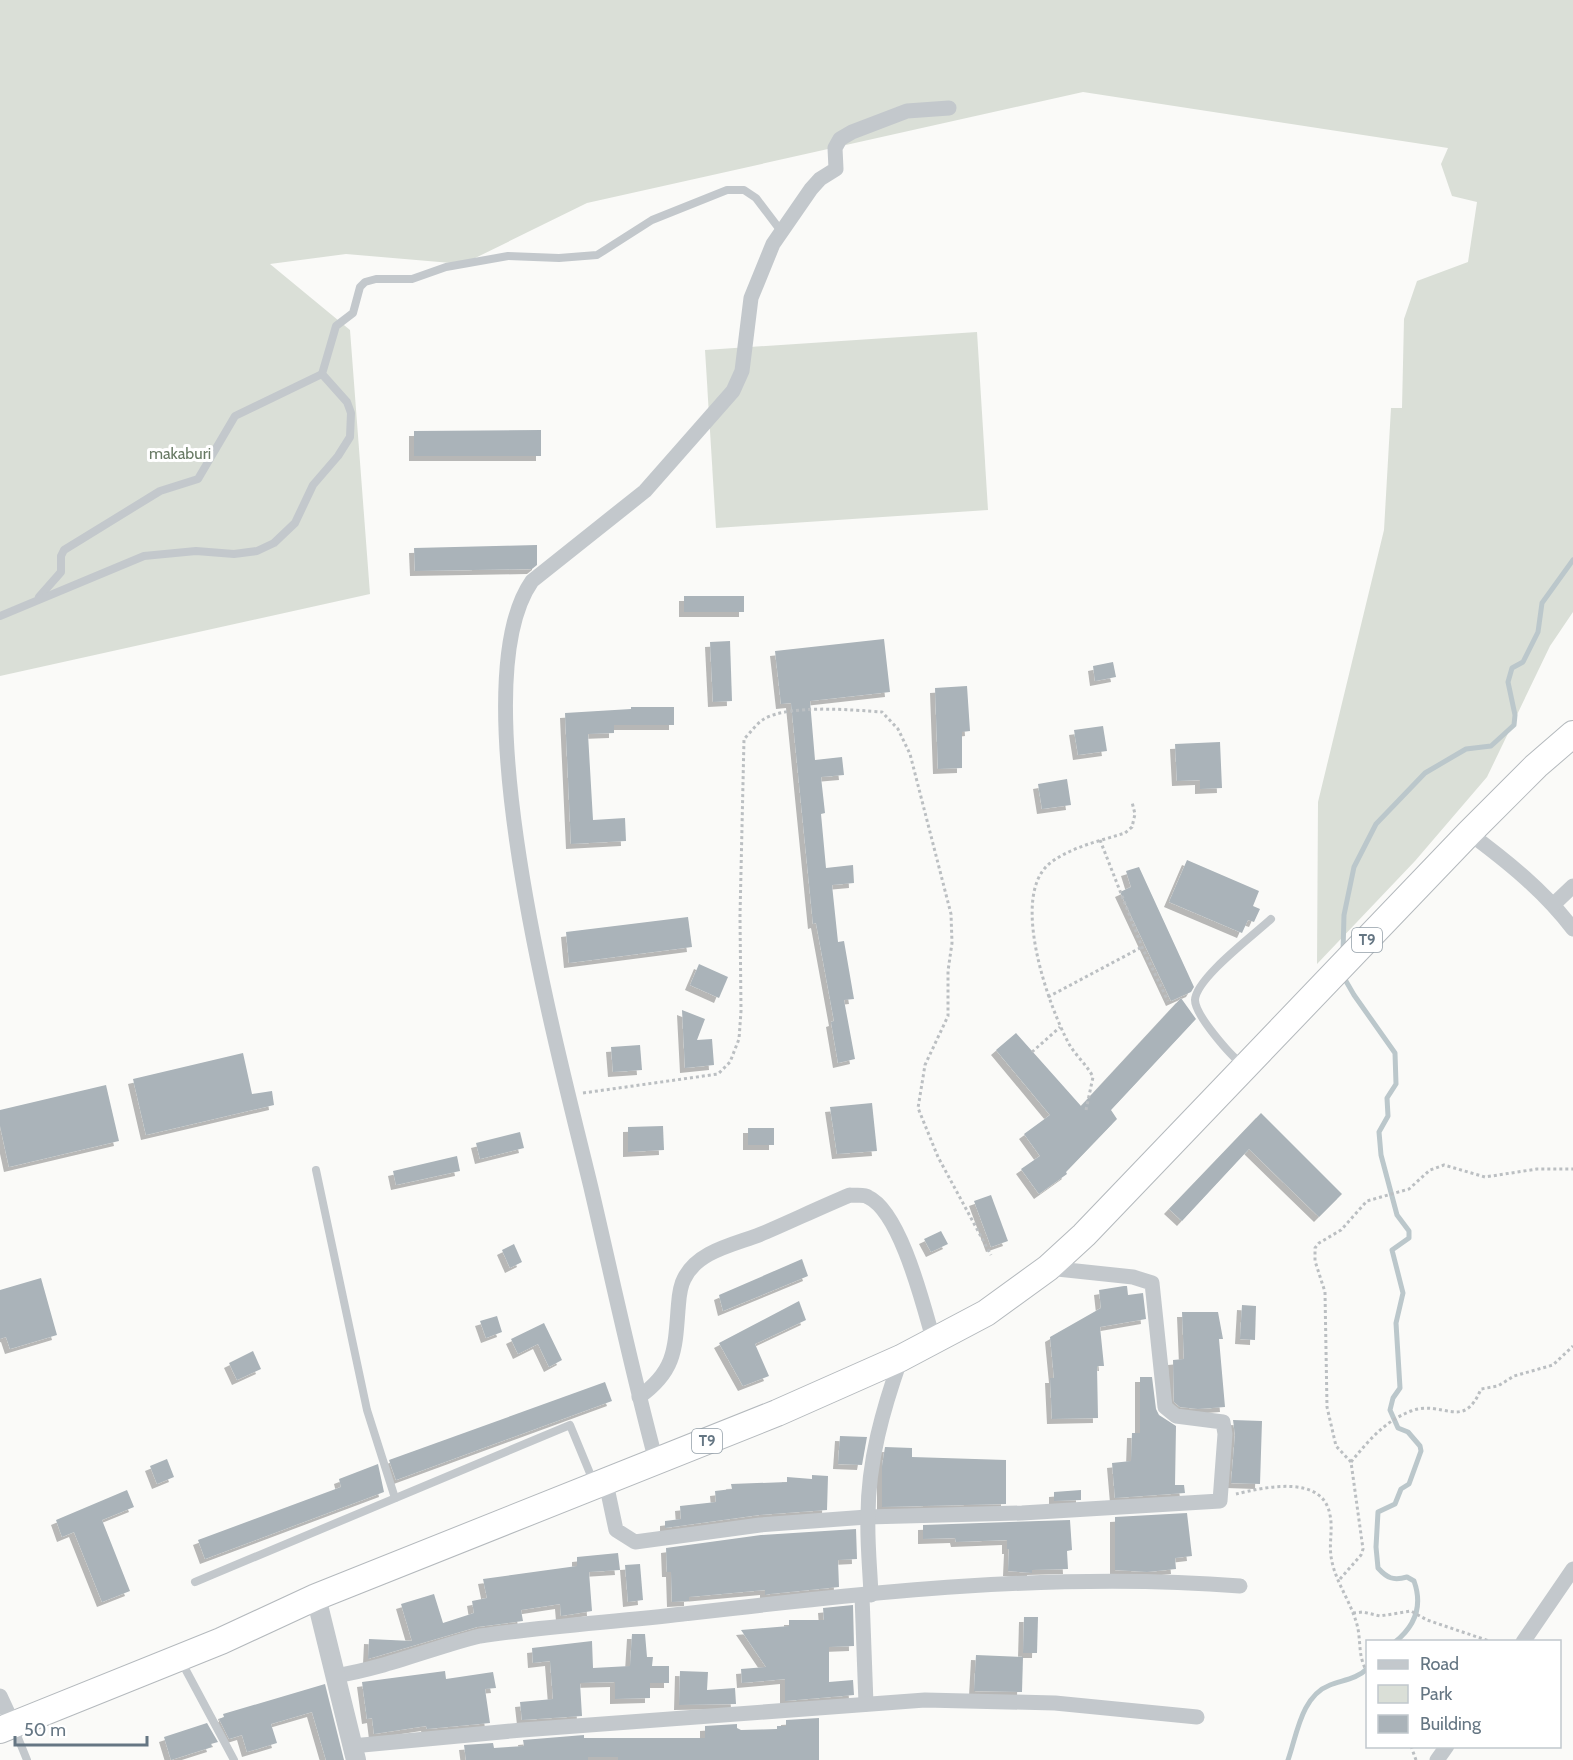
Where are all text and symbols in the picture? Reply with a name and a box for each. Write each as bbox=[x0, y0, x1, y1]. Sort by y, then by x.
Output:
park label: makaburi bbox=[149, 444, 211, 463]
road number: T9 bbox=[1352, 928, 1382, 952]
road number: T9 bbox=[692, 1429, 722, 1453]
legend bbox=[1366, 1640, 1561, 1748]
text: Road bbox=[1420, 1653, 1459, 1675]
text: Park bbox=[1420, 1683, 1453, 1705]
scale bar bbox=[15, 1709, 147, 1747]
text: Building bbox=[1420, 1713, 1482, 1735]
text: 50 m bbox=[24, 1719, 66, 1741]

